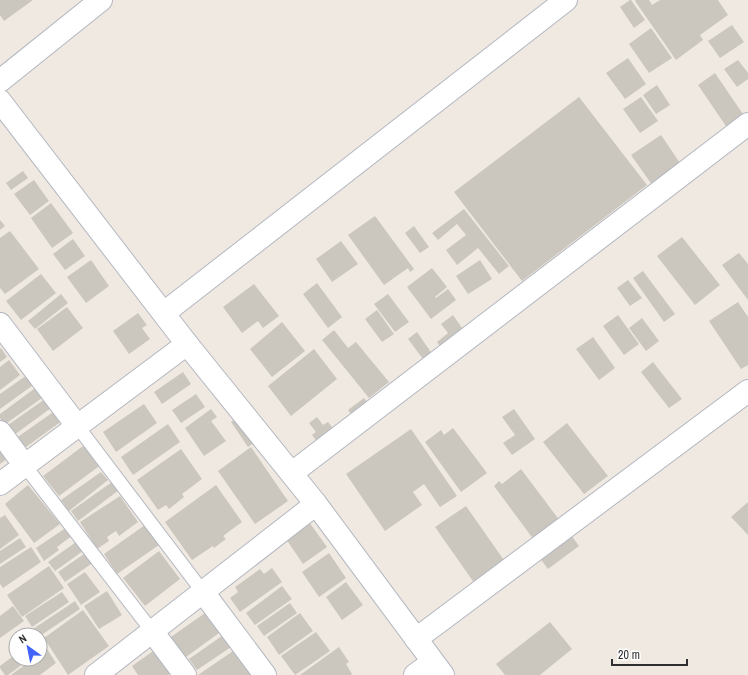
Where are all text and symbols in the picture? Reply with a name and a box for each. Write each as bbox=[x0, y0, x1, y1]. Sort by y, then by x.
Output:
north arrow bbox=[8, 627, 48, 667]
text: N bbox=[16, 631, 29, 646]
scale bar bbox=[612, 641, 687, 667]
text: 20 m bbox=[618, 647, 640, 663]

